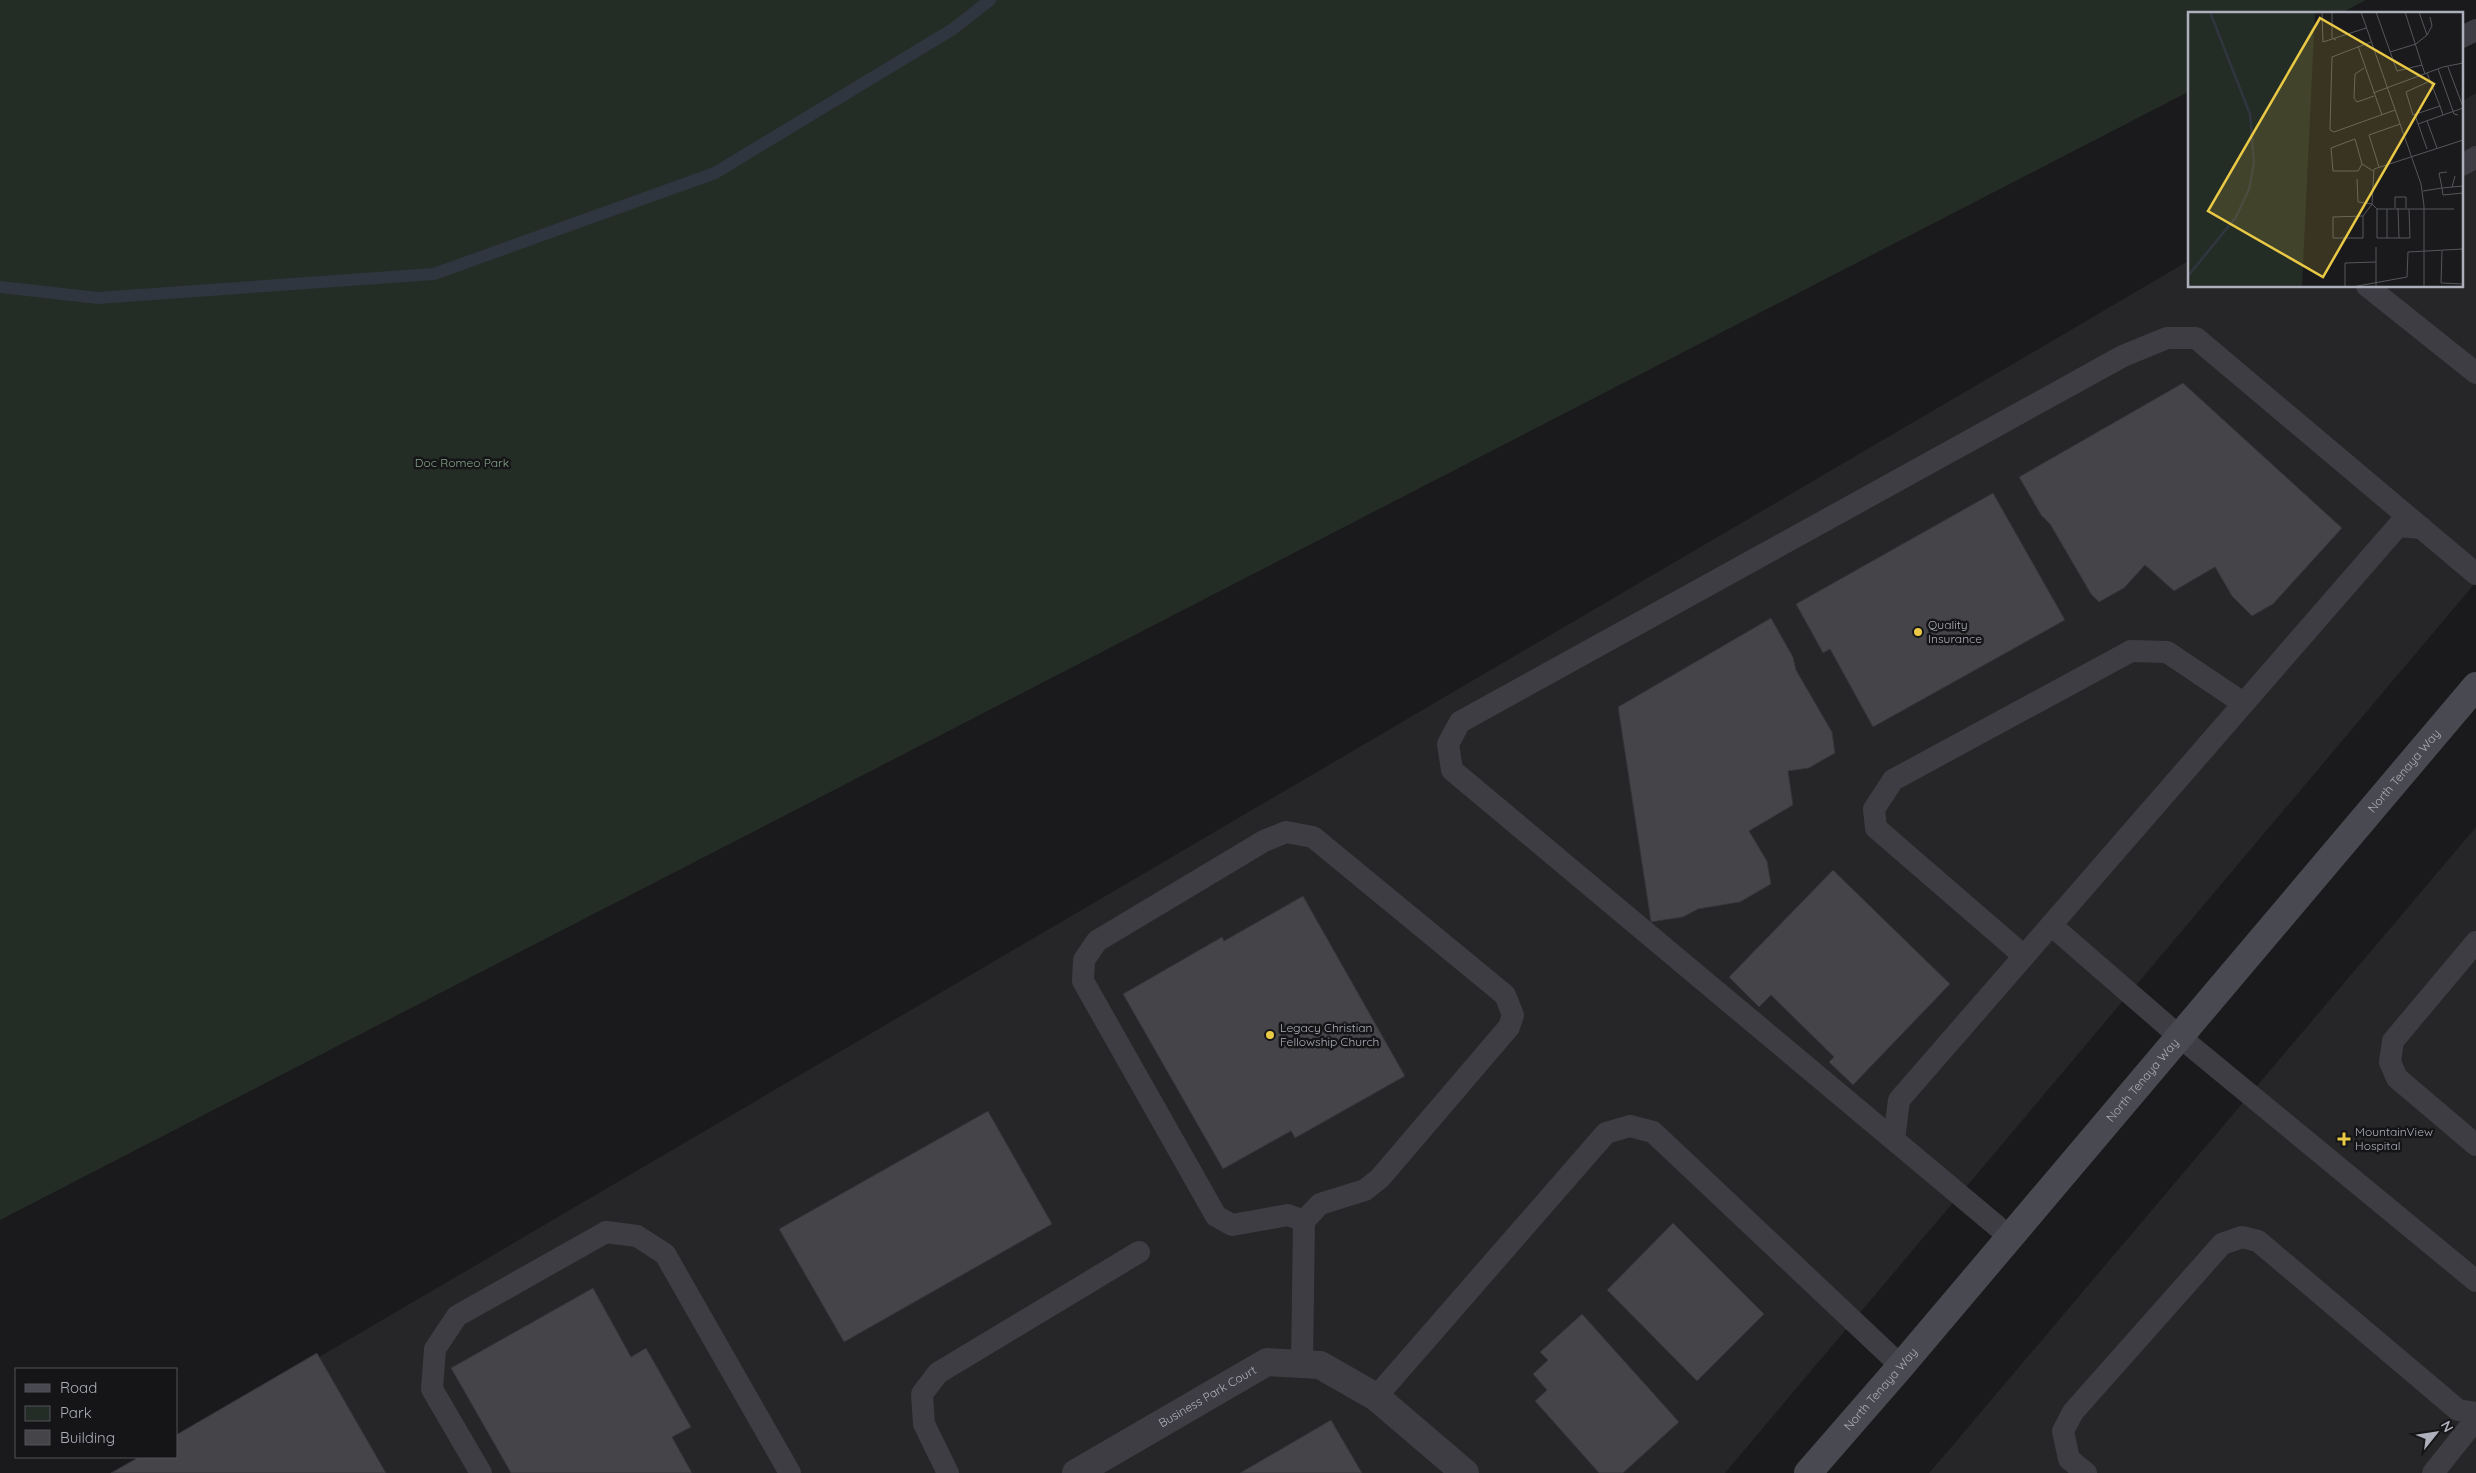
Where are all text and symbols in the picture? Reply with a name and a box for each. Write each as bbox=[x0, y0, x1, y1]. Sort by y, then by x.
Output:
inset map bbox=[2188, 12, 2464, 288]
park label: Doc Romeo Park bbox=[415, 455, 509, 470]
place label: Quality Insurance bbox=[1928, 617, 1982, 646]
marker: Quality Insurance bbox=[1912, 626, 1924, 638]
street label: North Tenaya Way bbox=[2364, 726, 2443, 815]
place label: Legacy Christian Fellowship Church bbox=[1280, 1020, 1379, 1049]
marker: Legacy Christian Fellowship Church bbox=[1264, 1029, 1276, 1041]
street label: North Tenaya Way bbox=[2103, 1035, 2182, 1125]
place label: MountainView Hospital bbox=[2355, 1124, 2433, 1153]
marker: MountainView Hospital bbox=[2337, 1132, 2351, 1146]
street label: North Tenaya Way bbox=[1840, 1344, 1920, 1433]
street label: Business Park Court bbox=[1156, 1362, 1259, 1430]
legend bbox=[15, 1368, 178, 1458]
text: Road bbox=[60, 1378, 97, 1397]
text: Park bbox=[60, 1403, 92, 1422]
north arrow bbox=[2411, 1408, 2461, 1458]
text: N bbox=[2437, 1418, 2458, 1435]
text: Building bbox=[60, 1428, 115, 1447]

